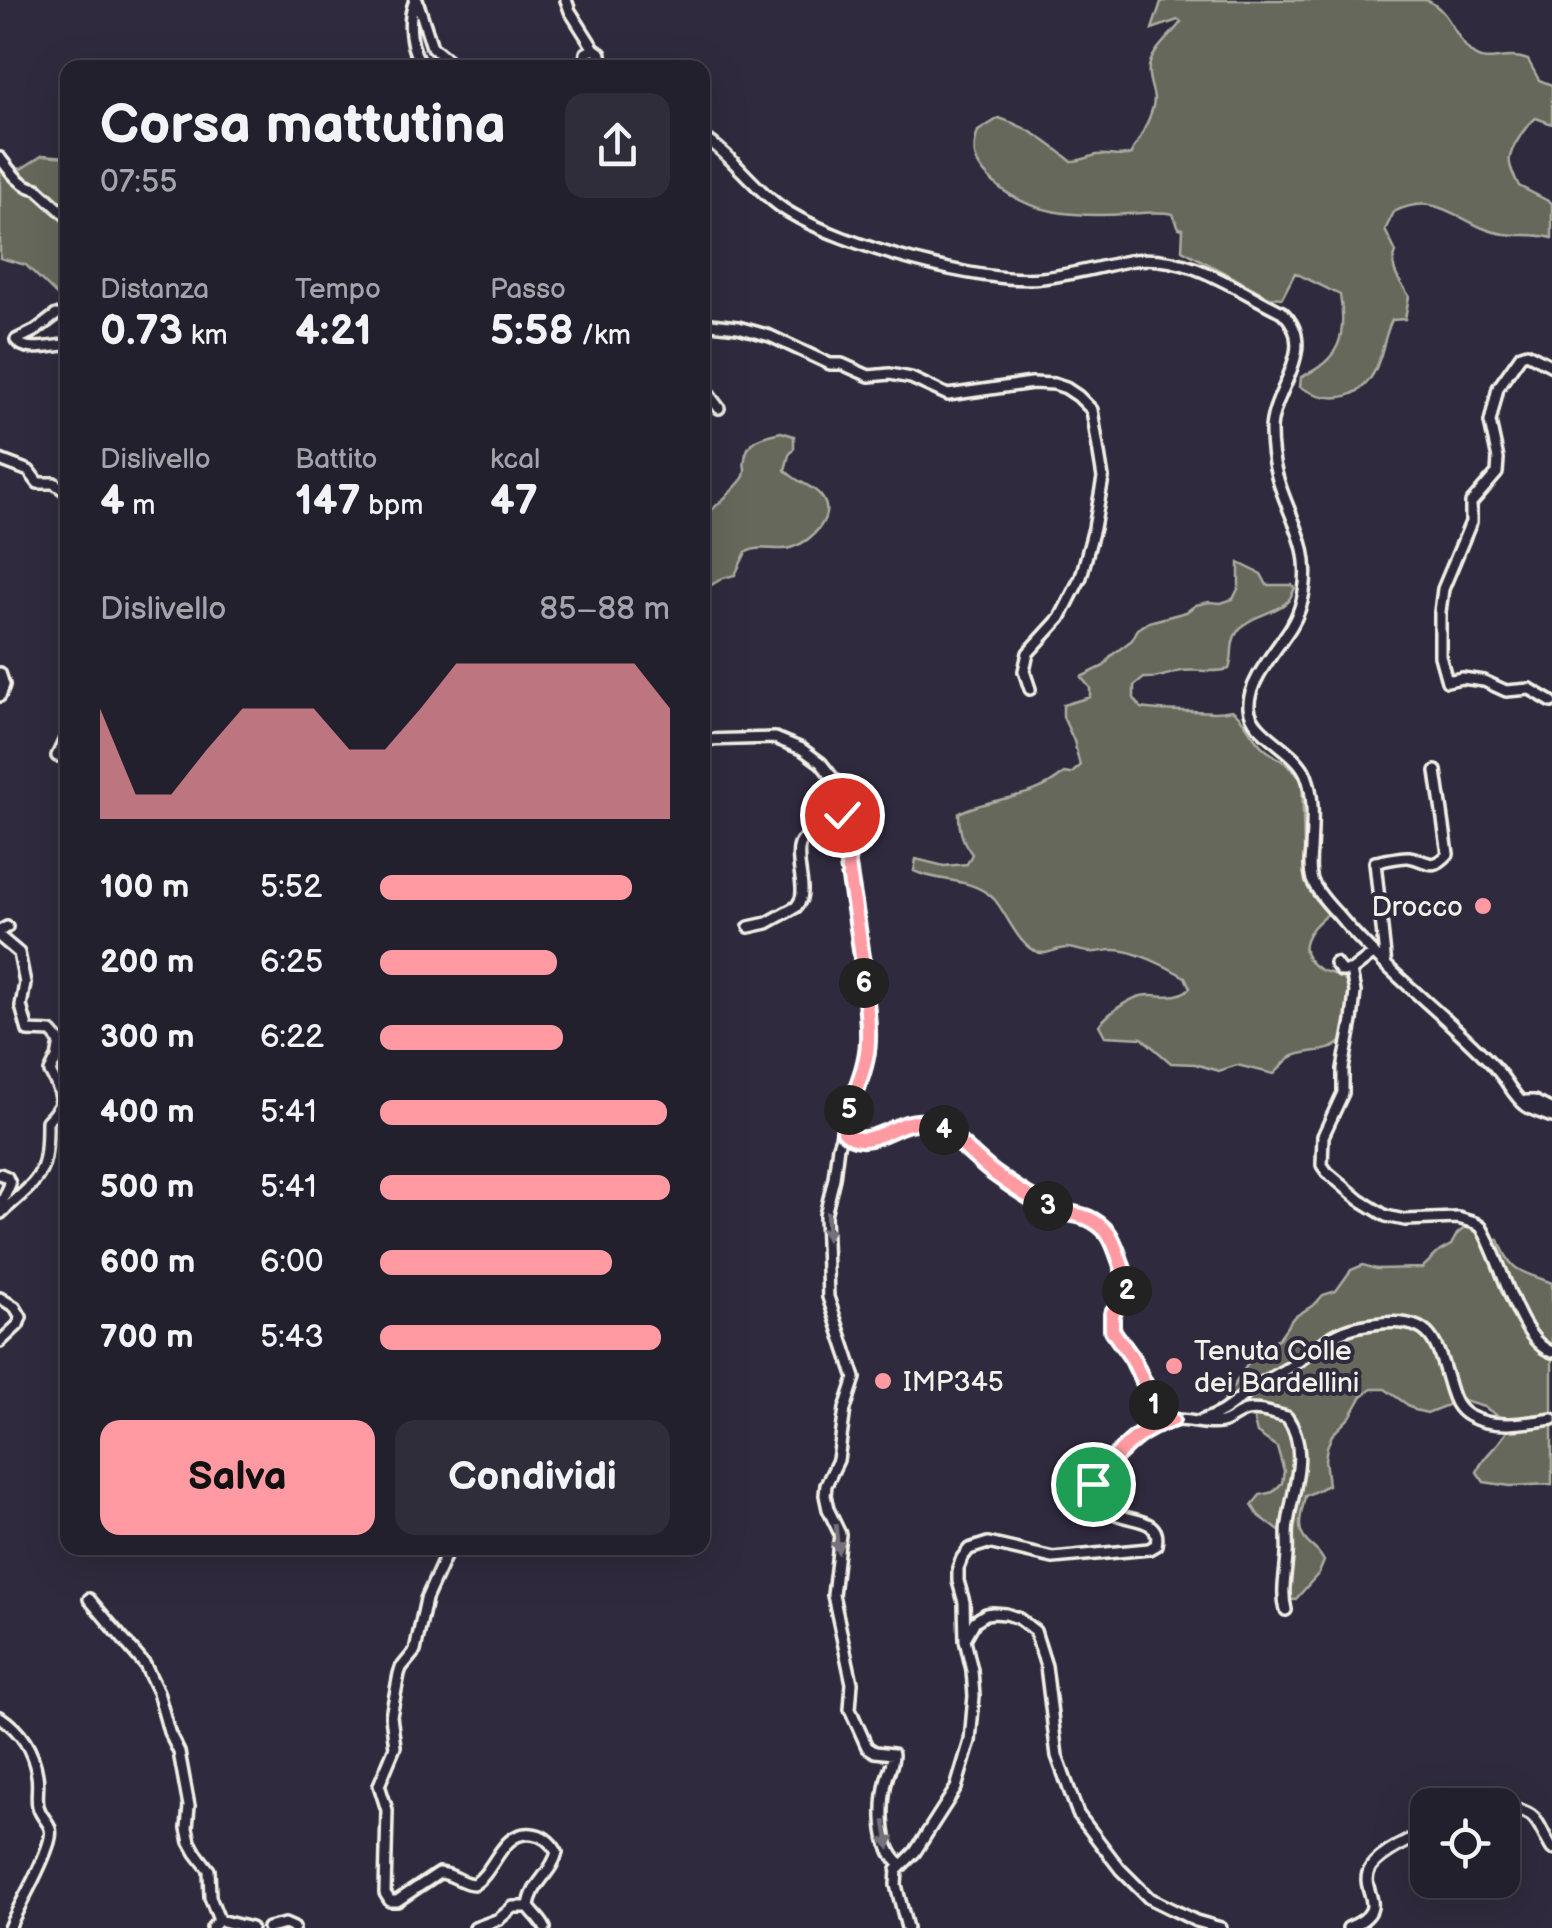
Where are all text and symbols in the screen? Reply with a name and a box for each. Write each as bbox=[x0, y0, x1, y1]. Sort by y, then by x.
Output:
text: Corsa mattutina bbox=[100, 92, 506, 159]
button: share bbox=[565, 93, 670, 198]
text: 07:55 bbox=[100, 163, 178, 202]
text: Distanza bbox=[100, 273, 209, 306]
text: Tempo bbox=[295, 273, 381, 306]
text: Passo bbox=[490, 273, 566, 306]
text: 0.73 bbox=[100, 306, 183, 357]
text: 4:21 bbox=[295, 306, 372, 357]
text: 5:58 bbox=[490, 306, 574, 357]
text: km bbox=[183, 319, 228, 352]
text: /km bbox=[574, 319, 631, 352]
text: Dislivello bbox=[100, 443, 211, 476]
text: Battito bbox=[295, 443, 377, 476]
text: kcal bbox=[490, 443, 540, 476]
text: 4 bbox=[100, 476, 125, 527]
text: 147 bbox=[295, 476, 361, 527]
text: 47 bbox=[490, 476, 538, 527]
text: m bbox=[125, 489, 155, 522]
text: bpm bbox=[361, 489, 423, 522]
text: Dislivello bbox=[100, 590, 226, 629]
text: 85–88 m bbox=[540, 590, 670, 629]
pin bbox=[800, 773, 885, 858]
icon: check bbox=[815, 788, 870, 843]
text: 100 m bbox=[100, 868, 189, 907]
text: 5:52 bbox=[260, 868, 322, 907]
place label: Drocco bbox=[1371, 891, 1463, 924]
marker: Drocco bbox=[1472, 895, 1494, 917]
text: 200 m bbox=[100, 943, 194, 982]
text: 6:25 bbox=[260, 943, 323, 982]
pin: 6 bbox=[839, 958, 889, 1008]
text: 6 bbox=[856, 966, 872, 999]
text: 300 m bbox=[100, 1018, 195, 1057]
text: 6:22 bbox=[260, 1018, 324, 1057]
pin: 5 bbox=[824, 1085, 874, 1135]
text: 400 m bbox=[100, 1093, 195, 1132]
text: 5:41 bbox=[260, 1093, 317, 1132]
text: 5 bbox=[841, 1093, 857, 1126]
pin: 4 bbox=[919, 1105, 969, 1155]
text: 4 bbox=[936, 1113, 952, 1146]
text: 500 m bbox=[100, 1168, 194, 1207]
text: 5:41 bbox=[260, 1168, 317, 1207]
pin: 3 bbox=[1023, 1181, 1073, 1231]
text: 3 bbox=[1040, 1189, 1056, 1222]
one-way arrow bbox=[818, 1211, 834, 1243]
text: 600 m bbox=[100, 1243, 195, 1282]
text: 6:00 bbox=[260, 1243, 324, 1282]
pin: 2 bbox=[1102, 1266, 1152, 1316]
text: 2 bbox=[1119, 1274, 1135, 1307]
text: 700 m bbox=[100, 1318, 193, 1357]
text: 5:43 bbox=[260, 1318, 324, 1357]
place label: Tenuta Colle dei Bardellini bbox=[1194, 1335, 1359, 1400]
marker: Tenuta Colle dei Bardellini bbox=[1163, 1355, 1185, 1377]
place label: IMP345 bbox=[903, 1366, 1004, 1399]
marker: IMP345 bbox=[872, 1370, 894, 1392]
pin: 1 bbox=[1129, 1380, 1179, 1430]
text: 1 bbox=[1148, 1388, 1160, 1421]
button: Salva bbox=[100, 1420, 375, 1535]
button: Condividi bbox=[395, 1420, 670, 1535]
pin bbox=[1051, 1442, 1136, 1527]
icon: arrive bbox=[1066, 1457, 1121, 1512]
one-way arrow bbox=[829, 1524, 845, 1555]
map controls bbox=[1410, 1788, 1520, 1898]
button: locate bbox=[1410, 1788, 1520, 1898]
one-way arrow bbox=[880, 1820, 895, 1851]

